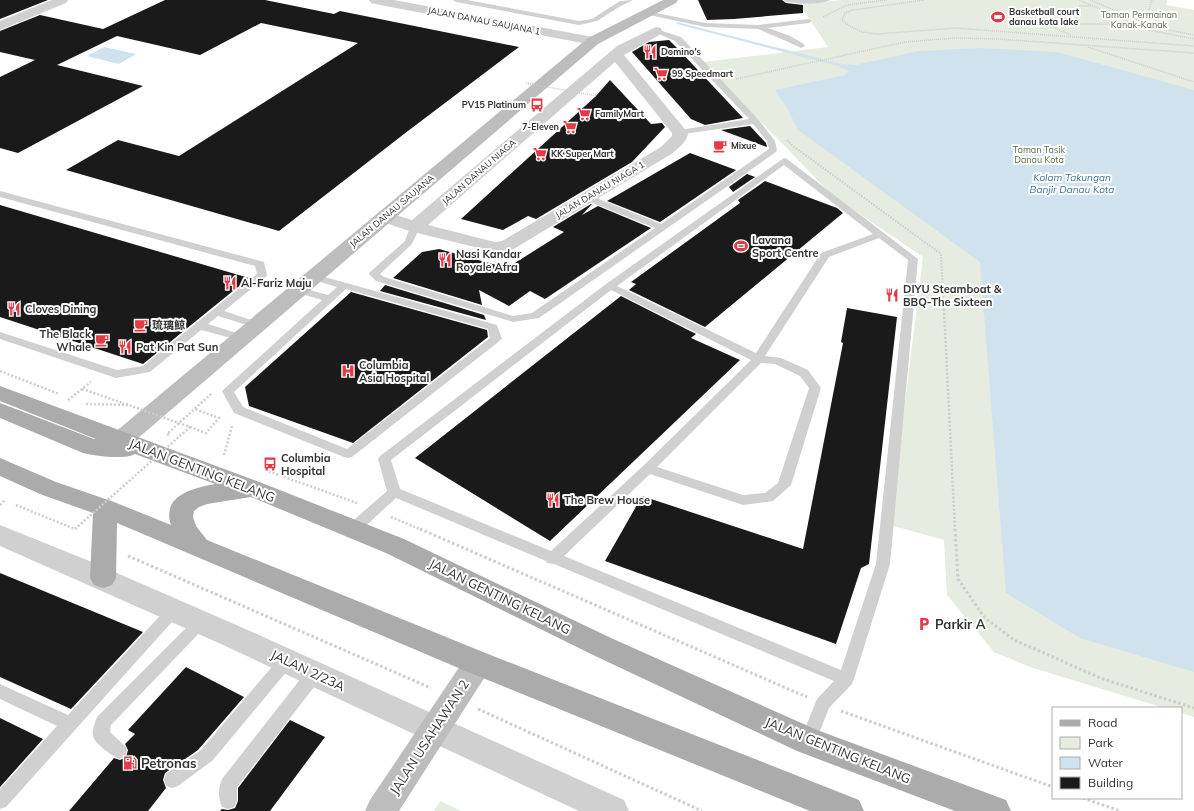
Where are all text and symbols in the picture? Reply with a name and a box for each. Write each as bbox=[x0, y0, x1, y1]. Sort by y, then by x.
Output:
street label: JALAN DANAU SAUJANA 1 bbox=[427, 4, 541, 37]
place label: Basketball court danau kota lake bbox=[1009, 6, 1080, 27]
sports icon: Basketball court danau kota lake bbox=[990, 9, 1006, 25]
park label: Taman Permainan Kanak-Kanak bbox=[1101, 9, 1177, 30]
restaurant icon: Domino's bbox=[642, 44, 658, 60]
place label: Domino's bbox=[661, 46, 702, 57]
supermarket icon: 99 Speedmart bbox=[653, 66, 669, 82]
place label: 99 Speedmart bbox=[672, 68, 734, 79]
bus stop icon: PV15 Platinum bbox=[529, 97, 545, 113]
place label: PV15 Platinum bbox=[462, 99, 526, 110]
supermarket icon: FamilyMart bbox=[576, 106, 592, 122]
place label: FamilyMart bbox=[595, 108, 644, 120]
supermarket icon: 7-Eleven bbox=[562, 119, 578, 135]
place label: 7-Eleven bbox=[522, 121, 559, 132]
street label: JALAN DANAU NIAGA bbox=[440, 136, 518, 207]
cafe icon: Mixue bbox=[712, 138, 728, 154]
place label: Mixue bbox=[731, 140, 756, 151]
park label: Taman Tasik Danau Kota bbox=[1013, 144, 1066, 165]
supermarket icon: KK Super Mart bbox=[532, 146, 548, 162]
place label: KK Super Mart bbox=[551, 148, 614, 159]
street label: JALAN DANAU NIAGA 1 bbox=[553, 159, 646, 221]
water label: Kolam Takungan Banjir Danau Kota bbox=[1030, 171, 1114, 196]
street label: JALAN DANAU SAUJANA bbox=[347, 172, 436, 249]
place label: Lavana Sport Centre bbox=[752, 233, 818, 260]
sports icon: Lavana Sport Centre bbox=[733, 238, 749, 254]
place label: Nasi Kandar Royale Afra bbox=[456, 247, 522, 274]
restaurant icon: Nasi Kandar Royale Afra bbox=[437, 252, 453, 268]
restaurant icon: Al-Fariz Maju bbox=[222, 275, 238, 291]
place label: Al-Fariz Maju bbox=[241, 276, 312, 290]
place label: DIYU Steamboat & BBQ-The Sixteen bbox=[903, 282, 1002, 309]
restaurant icon: DIYU Steamboat & BBQ-The Sixteen bbox=[884, 287, 900, 303]
restaurant icon: Cloves Dining bbox=[6, 301, 22, 317]
place label: Cloves Dining bbox=[25, 302, 97, 316]
cafe icon: 琉璃鲸 bbox=[133, 317, 149, 333]
place label: 琉璃鲸 bbox=[152, 318, 185, 332]
place label: The Black Whale bbox=[40, 327, 92, 354]
cafe icon: The Black Whale bbox=[94, 332, 110, 348]
restaurant icon: Pat Kin Pat Sun bbox=[117, 339, 133, 355]
place label: Pat Kin Pat Sun bbox=[136, 340, 218, 354]
place label: Columbia Asia Hospital bbox=[359, 358, 430, 385]
hospital icon: Columbia Asia Hospital bbox=[340, 363, 356, 379]
street label: JALAN GENTING KELANG bbox=[127, 435, 277, 505]
place label: Columbia Hospital bbox=[281, 451, 331, 478]
bus stop icon: Columbia Hospital bbox=[262, 456, 278, 472]
restaurant icon: The Brew House bbox=[545, 492, 561, 508]
place label: The Brew House bbox=[564, 493, 650, 507]
street label: JALAN GENTING KELANG bbox=[427, 555, 573, 637]
parking icon: Parkir A bbox=[916, 616, 932, 632]
place label: Parkir A bbox=[935, 616, 986, 632]
street label: JALAN 2/23A bbox=[268, 646, 348, 694]
street label: JALAN USAHAWAN 2 bbox=[386, 677, 472, 797]
legend bbox=[1052, 707, 1182, 799]
street label: JALAN GENTING KELANG bbox=[763, 713, 913, 787]
text: Road bbox=[1088, 715, 1117, 730]
text: Park bbox=[1088, 735, 1114, 750]
fuel station icon: Petronas bbox=[122, 755, 138, 771]
place label: Petronas bbox=[141, 755, 196, 771]
text: Water bbox=[1088, 755, 1124, 770]
text: Building bbox=[1088, 775, 1133, 790]

